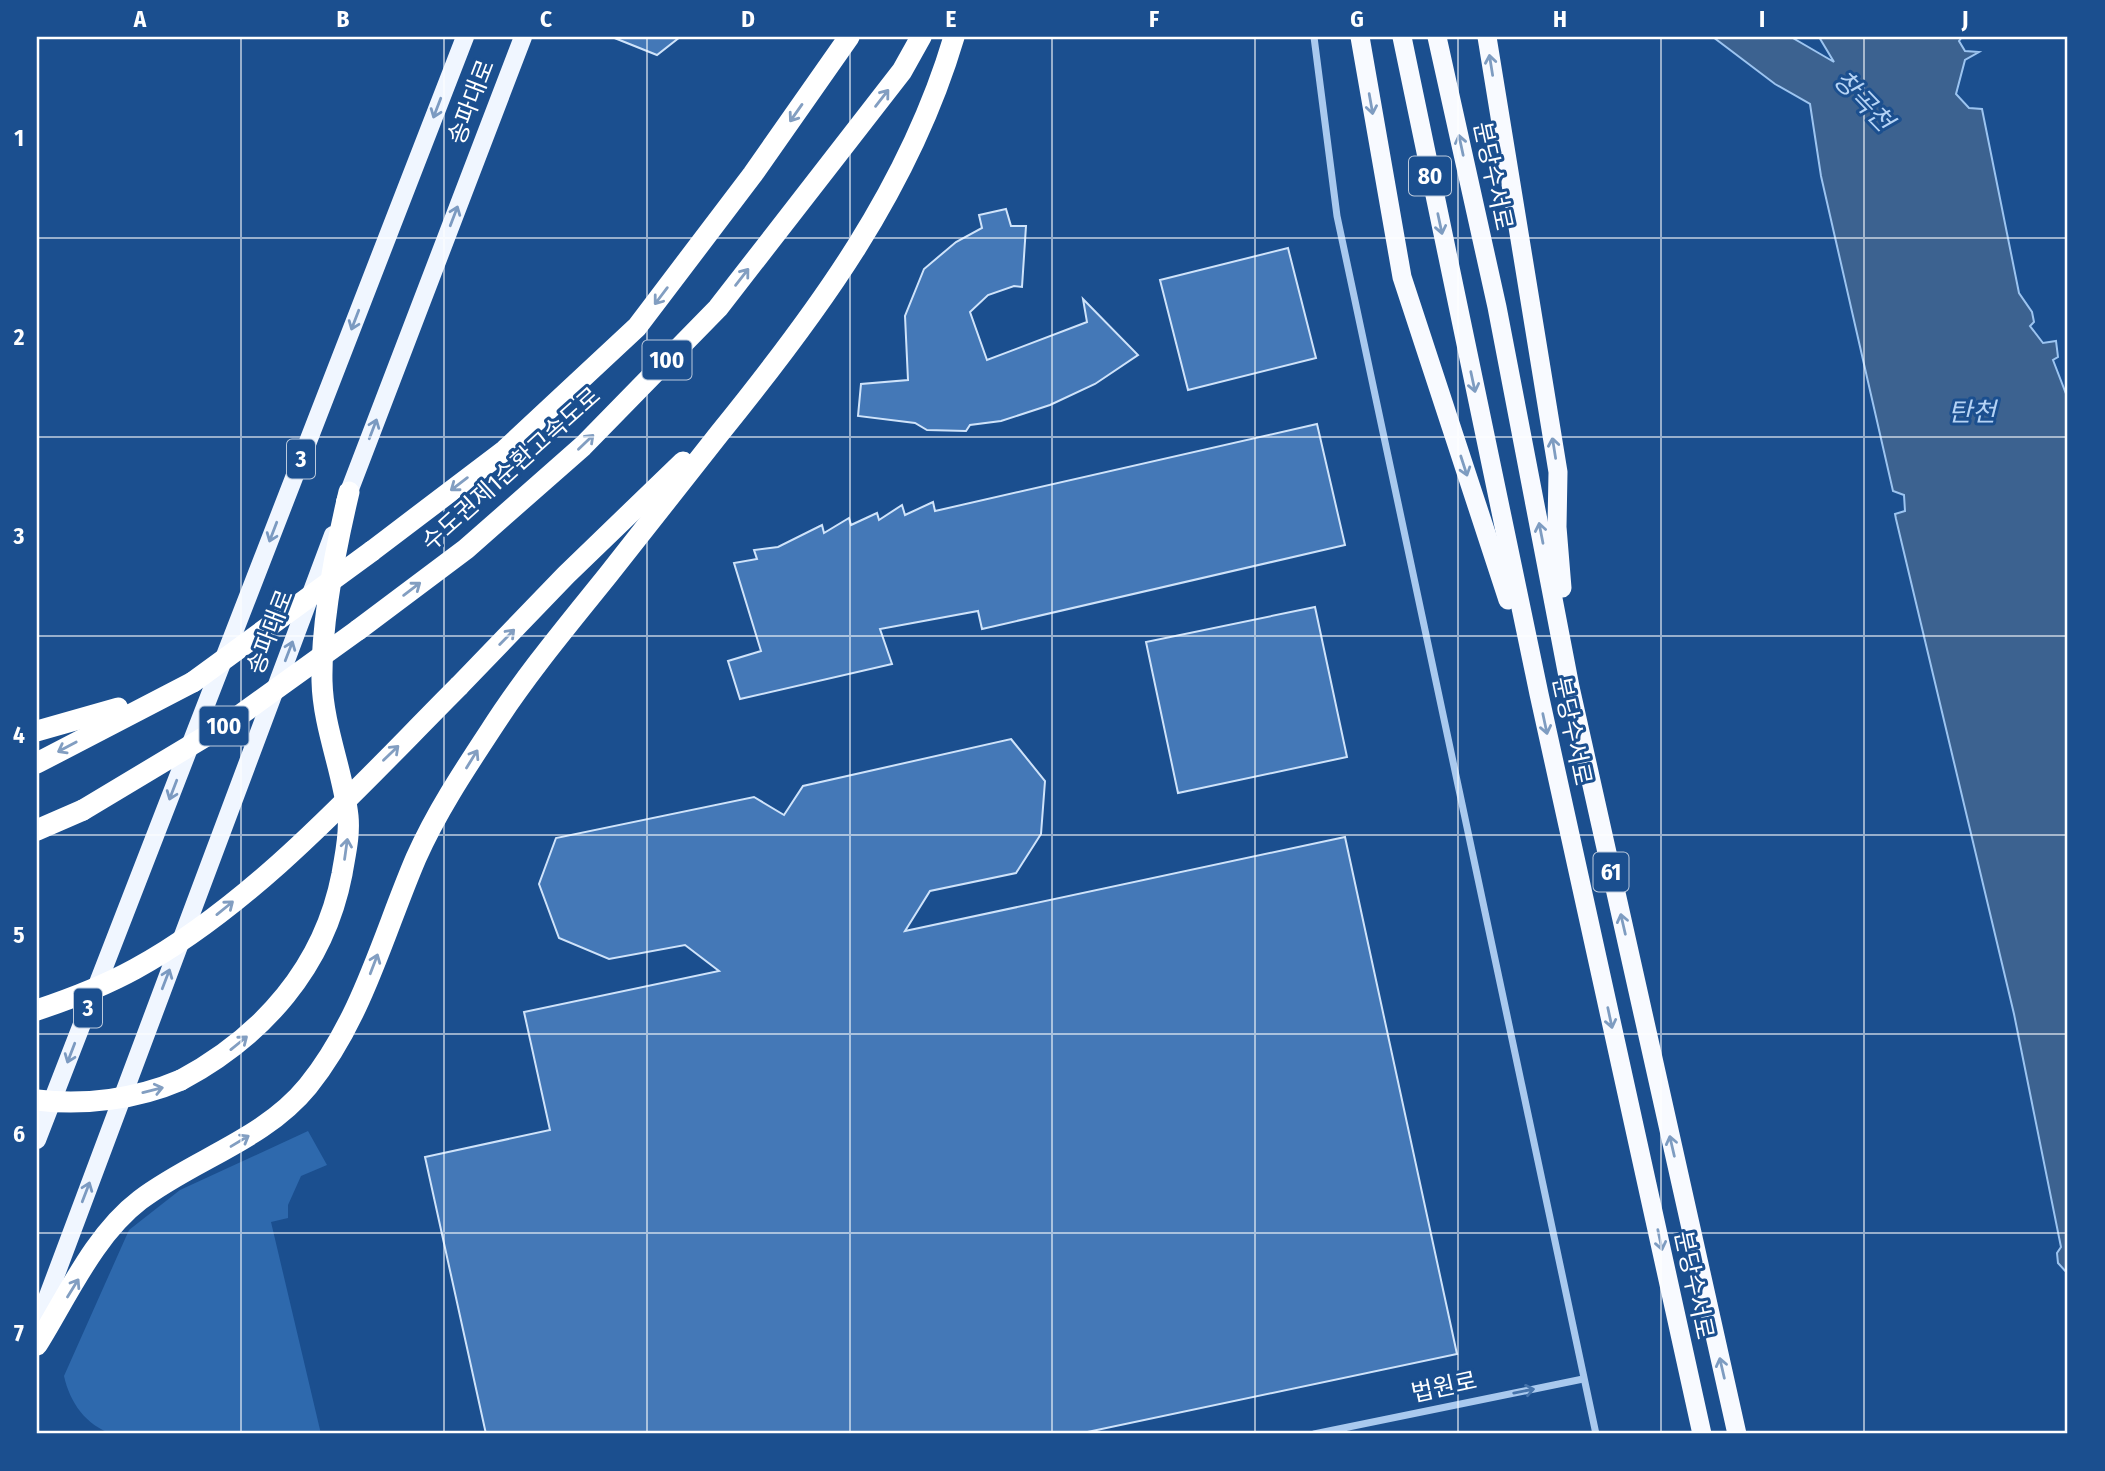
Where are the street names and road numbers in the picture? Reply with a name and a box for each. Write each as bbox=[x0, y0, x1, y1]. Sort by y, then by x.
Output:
street label: 송파대로 bbox=[442, 56, 500, 148]
street label: 분당수서로 bbox=[1468, 119, 1518, 233]
road number: 80 bbox=[1409, 156, 1451, 196]
road number: 100 bbox=[642, 340, 692, 380]
street label: 수도권제1순환고속도로 bbox=[416, 382, 606, 556]
road number: 3 bbox=[287, 440, 315, 478]
street label: 송파대로 bbox=[241, 586, 299, 678]
street label: 분당수서로 bbox=[1547, 674, 1597, 788]
road number: 100 bbox=[200, 706, 248, 746]
road number: 61 bbox=[1594, 852, 1628, 892]
road number: 3 bbox=[74, 988, 102, 1028]
street label: 분당수서로 bbox=[1669, 1228, 1719, 1342]
street label: 법원로 bbox=[1409, 1366, 1479, 1408]

